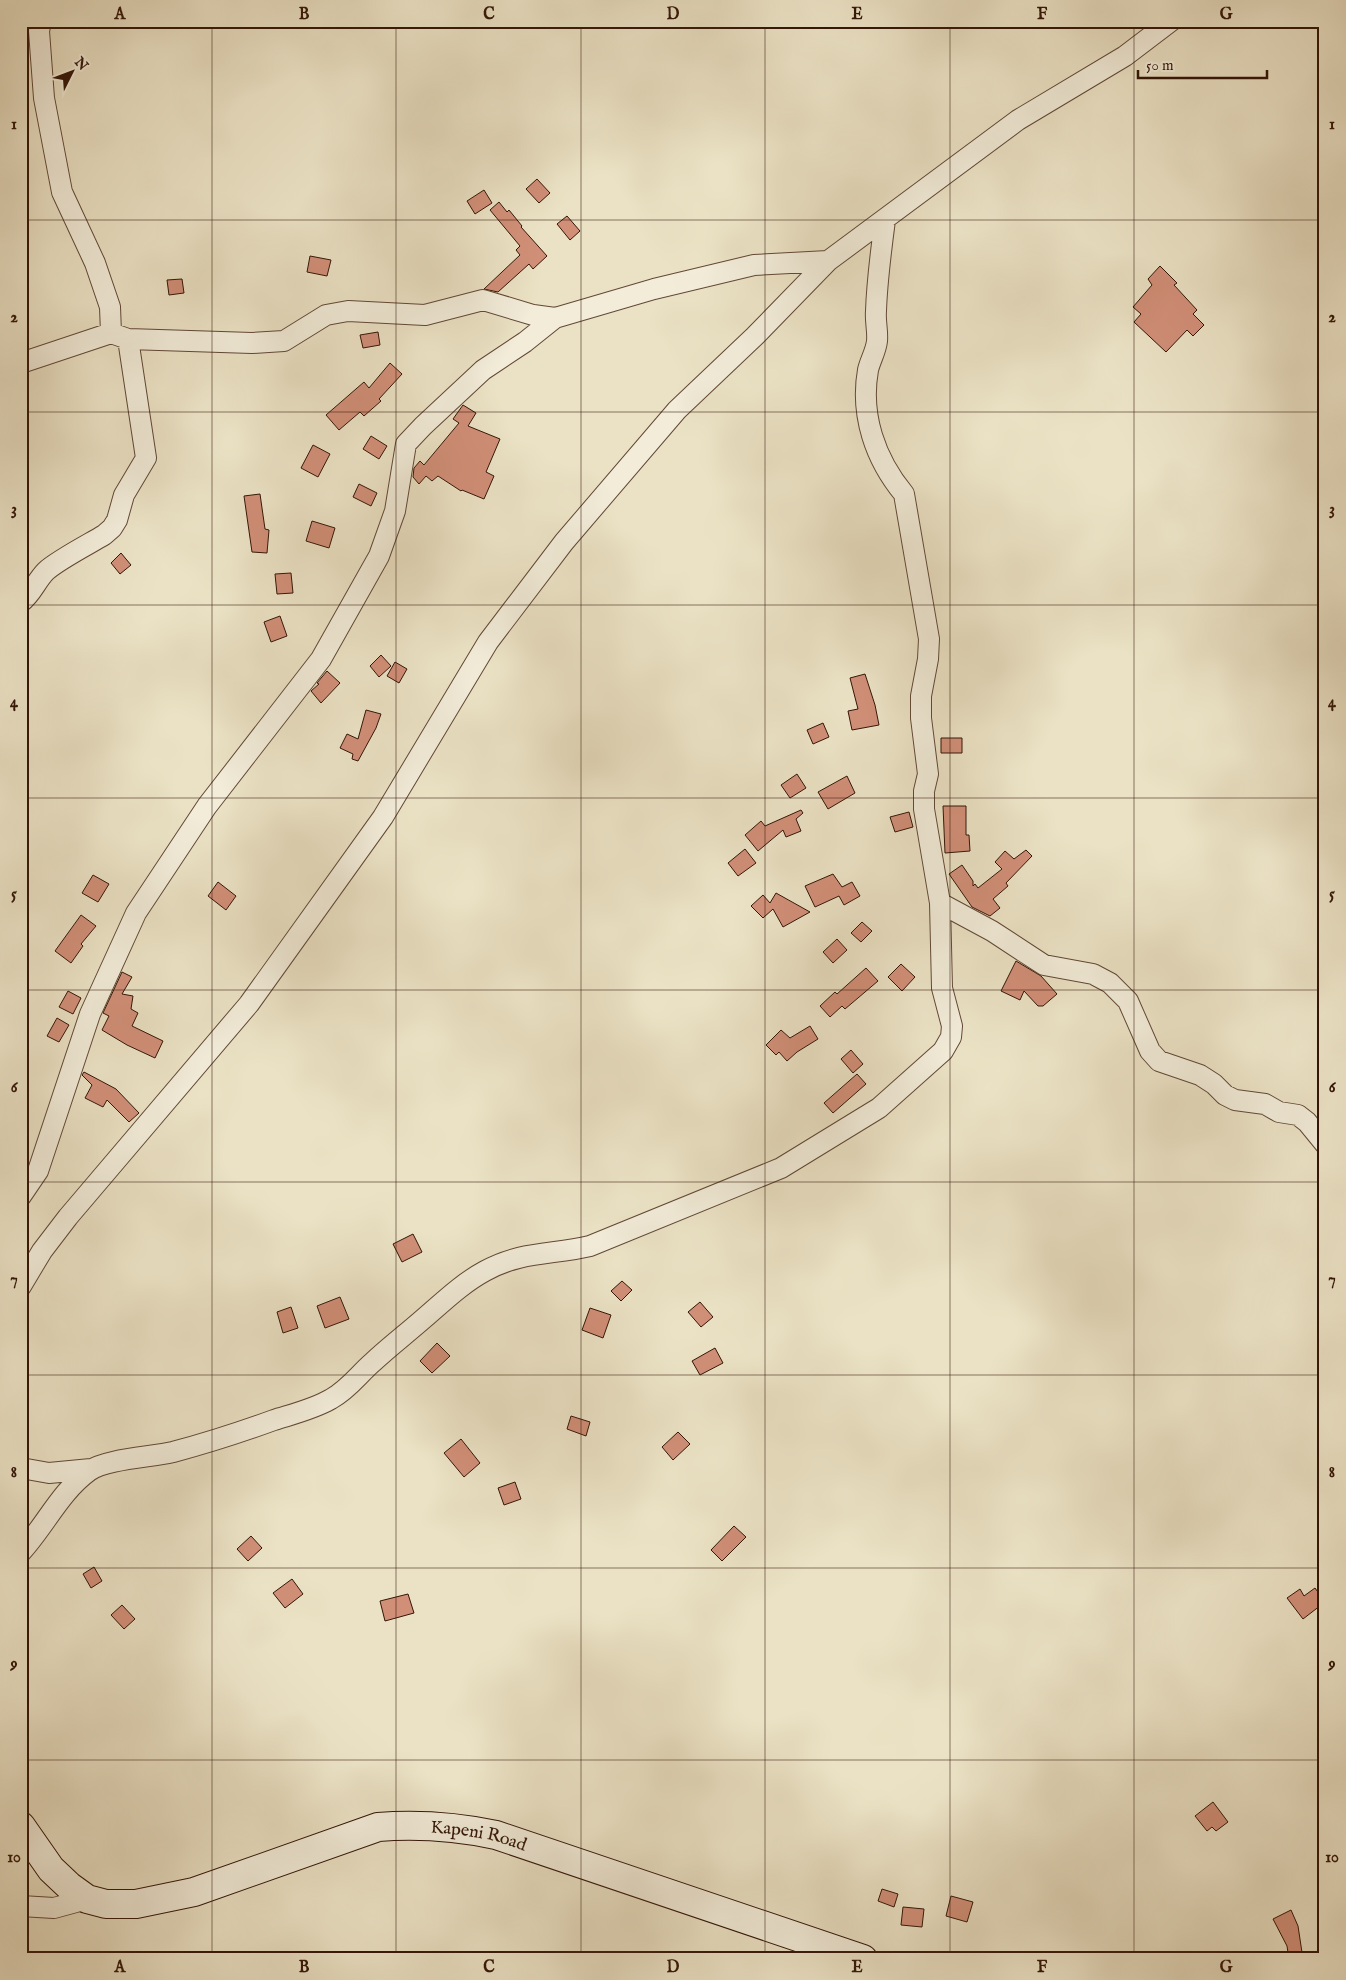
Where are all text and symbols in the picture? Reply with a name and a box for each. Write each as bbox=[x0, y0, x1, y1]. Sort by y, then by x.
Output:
text: A bbox=[114, 5, 127, 25]
text: B bbox=[299, 5, 310, 25]
text: C bbox=[483, 5, 495, 25]
text: D bbox=[667, 5, 680, 25]
text: E bbox=[851, 5, 863, 25]
text: F bbox=[1037, 5, 1048, 25]
text: G bbox=[1220, 5, 1233, 25]
north arrow bbox=[48, 48, 98, 98]
scale bar bbox=[1138, 48, 1267, 80]
text: N bbox=[70, 53, 92, 74]
text: 50 m bbox=[1146, 56, 1174, 75]
text: 1 bbox=[11, 115, 17, 135]
text: 1 bbox=[1329, 115, 1335, 135]
text: 2 bbox=[10, 308, 18, 328]
text: 2 bbox=[1328, 308, 1336, 328]
text: 3 bbox=[11, 500, 17, 520]
text: 3 bbox=[1329, 500, 1335, 520]
text: 4 bbox=[10, 693, 19, 713]
text: 4 bbox=[1328, 693, 1337, 713]
text: 5 bbox=[11, 885, 17, 905]
text: 5 bbox=[1329, 885, 1335, 905]
text: 6 bbox=[11, 1078, 19, 1098]
text: 6 bbox=[1329, 1078, 1337, 1098]
text: 7 bbox=[10, 1270, 18, 1290]
text: 7 bbox=[1328, 1270, 1336, 1290]
text: 8 bbox=[11, 1463, 17, 1483]
text: 8 bbox=[1329, 1463, 1335, 1483]
text: 9 bbox=[10, 1655, 18, 1675]
text: 9 bbox=[1328, 1655, 1336, 1675]
street label: Kapeni Road bbox=[430, 1816, 530, 1858]
text: 10 bbox=[7, 1848, 21, 1868]
text: 10 bbox=[1325, 1848, 1339, 1868]
text: A bbox=[114, 1958, 127, 1978]
text: B bbox=[299, 1958, 310, 1978]
text: C bbox=[483, 1958, 495, 1978]
text: D bbox=[667, 1958, 680, 1978]
text: E bbox=[851, 1958, 863, 1978]
text: F bbox=[1037, 1958, 1048, 1978]
text: G bbox=[1220, 1958, 1233, 1978]

